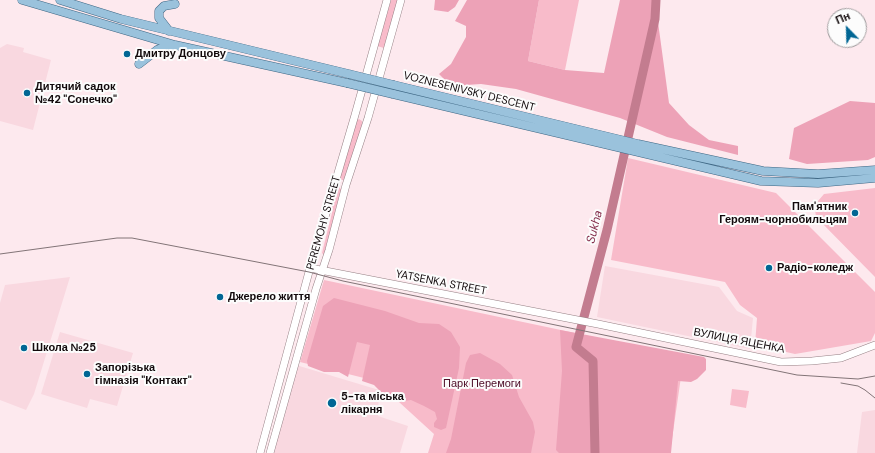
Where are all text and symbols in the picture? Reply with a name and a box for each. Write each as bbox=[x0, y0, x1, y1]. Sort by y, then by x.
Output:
north arrow bbox=[827, 8, 867, 48]
text: Пн bbox=[833, 9, 852, 27]
place label: Дмитру Донцову bbox=[135, 47, 226, 61]
marker: Дмитру Донцову bbox=[122, 49, 132, 59]
street label: VOZNESENIVSKY DESCENT bbox=[402, 69, 536, 115]
place label: Дитячий садок №42 "Сонечко" bbox=[35, 80, 117, 106]
marker: Дитячий садок №42 "Сонечко" bbox=[22, 88, 32, 98]
street label: PEREMOHY STREET bbox=[304, 174, 344, 272]
place label: Пам'ятник Героям-чорнобильцям bbox=[719, 200, 847, 226]
marker: Пам'ятник Героям-чорнобильцям bbox=[850, 208, 860, 218]
water label: Sukha bbox=[584, 209, 606, 245]
place label: Радіо-коледж bbox=[777, 261, 853, 275]
marker: Радіо-коледж bbox=[764, 263, 774, 273]
street label: YATSENKA STREET bbox=[394, 268, 488, 298]
place label: Джерело життя bbox=[228, 290, 310, 304]
marker: Джерело життя bbox=[215, 292, 225, 302]
street label: ВУЛИЦЯ ЯЦЕНКА bbox=[692, 326, 786, 356]
place label: Школа №25 bbox=[32, 341, 96, 355]
marker: Школа №25 bbox=[19, 343, 29, 353]
place label: Запорізька гімназія "Контакт" bbox=[95, 361, 192, 387]
marker: Запорізька гімназія "Контакт" bbox=[82, 369, 92, 379]
park label: Парк Перемоги bbox=[443, 377, 521, 391]
place label: 5-та міська лікарня bbox=[341, 390, 404, 416]
marker: 5-та міська лікарня bbox=[326, 397, 338, 409]

